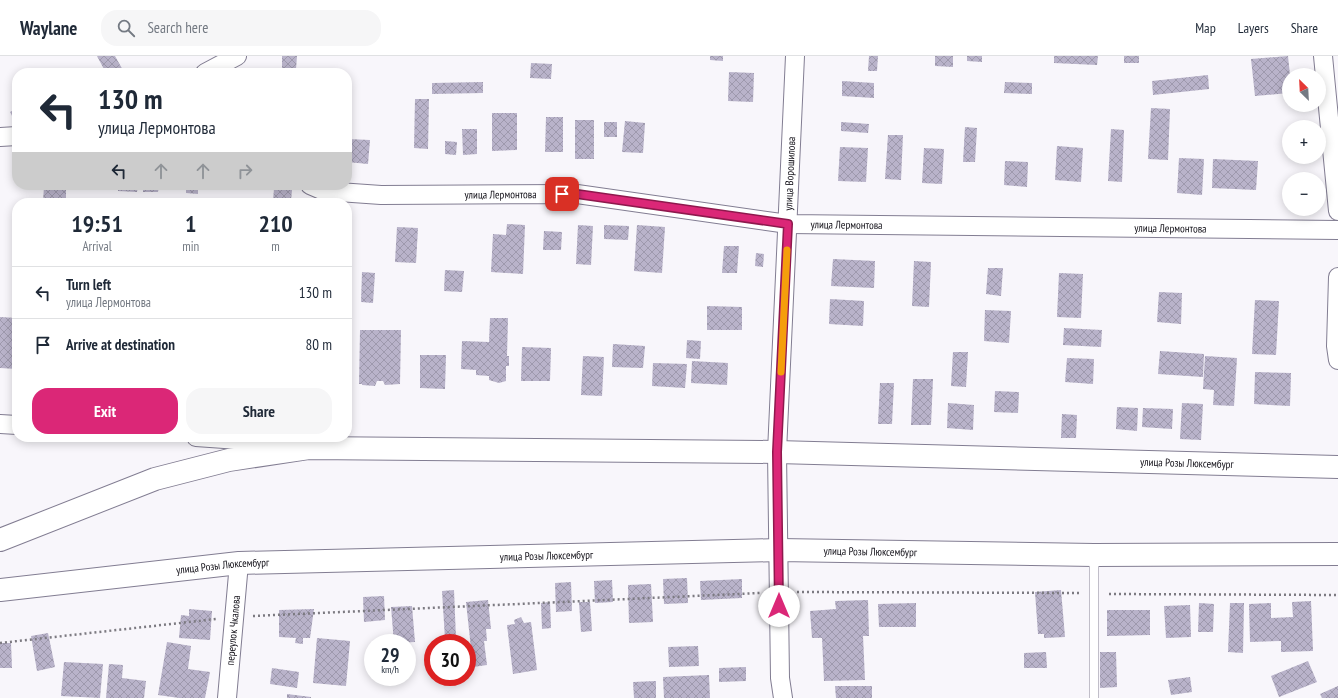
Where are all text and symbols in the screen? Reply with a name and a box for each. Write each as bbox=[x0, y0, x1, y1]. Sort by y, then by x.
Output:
search box bbox=[101, 10, 381, 46]
text: Waylane bbox=[20, 16, 77, 40]
icon: search bbox=[115, 17, 137, 39]
text: Search here bbox=[147, 18, 208, 37]
text: Map bbox=[1195, 19, 1216, 37]
text: Layers bbox=[1238, 19, 1269, 37]
text: Share bbox=[1291, 19, 1318, 37]
north arrow bbox=[1282, 68, 1326, 112]
map controls bbox=[1282, 68, 1326, 216]
text: 130 m bbox=[98, 80, 162, 117]
icon: left bbox=[32, 84, 84, 136]
text: улица Лермонтова bbox=[98, 116, 216, 139]
button: + bbox=[1282, 120, 1326, 164]
street label: улица Ворошилова bbox=[781, 136, 798, 211]
icon: left bbox=[108, 160, 130, 182]
icon: ahead bbox=[150, 160, 172, 182]
icon: ahead bbox=[192, 160, 214, 182]
icon: right bbox=[234, 160, 256, 182]
button: − bbox=[1282, 172, 1326, 216]
pin bbox=[545, 177, 579, 211]
icon: arrive bbox=[551, 183, 573, 205]
street label: улица Лермонтова bbox=[465, 187, 537, 202]
text: 19:51 bbox=[71, 208, 123, 239]
text: 1 bbox=[185, 208, 196, 239]
text: 210 bbox=[258, 208, 293, 239]
street label: улица Лермонтова bbox=[810, 217, 883, 232]
street label: улица Лермонтова bbox=[1134, 221, 1207, 236]
text: Arrival bbox=[82, 238, 112, 255]
text: min bbox=[182, 238, 199, 255]
text: m bbox=[271, 238, 280, 255]
text: Turn left bbox=[66, 275, 111, 294]
icon: left bbox=[32, 282, 54, 304]
text: 130 m bbox=[299, 283, 332, 302]
text: улица Лермонтова bbox=[66, 294, 151, 311]
icon: arrive bbox=[32, 334, 54, 356]
text: Arrive at destination bbox=[66, 335, 175, 354]
text: 80 m bbox=[306, 335, 332, 354]
button: Exit bbox=[32, 388, 178, 434]
button: Share bbox=[186, 388, 332, 434]
street label: улица Розы Люксембург bbox=[1140, 455, 1235, 471]
street label: улица Розы Люксембург bbox=[823, 544, 918, 559]
street label: улица Розы Люксембург bbox=[499, 547, 594, 564]
street label: улица Розы Люксембург bbox=[175, 555, 270, 577]
position arrow bbox=[758, 585, 800, 627]
street label: переулок Чкалова bbox=[223, 595, 243, 666]
speed limit sign: 30 bbox=[424, 634, 476, 686]
text: 29 bbox=[380, 642, 400, 668]
text: km/h bbox=[381, 663, 399, 676]

